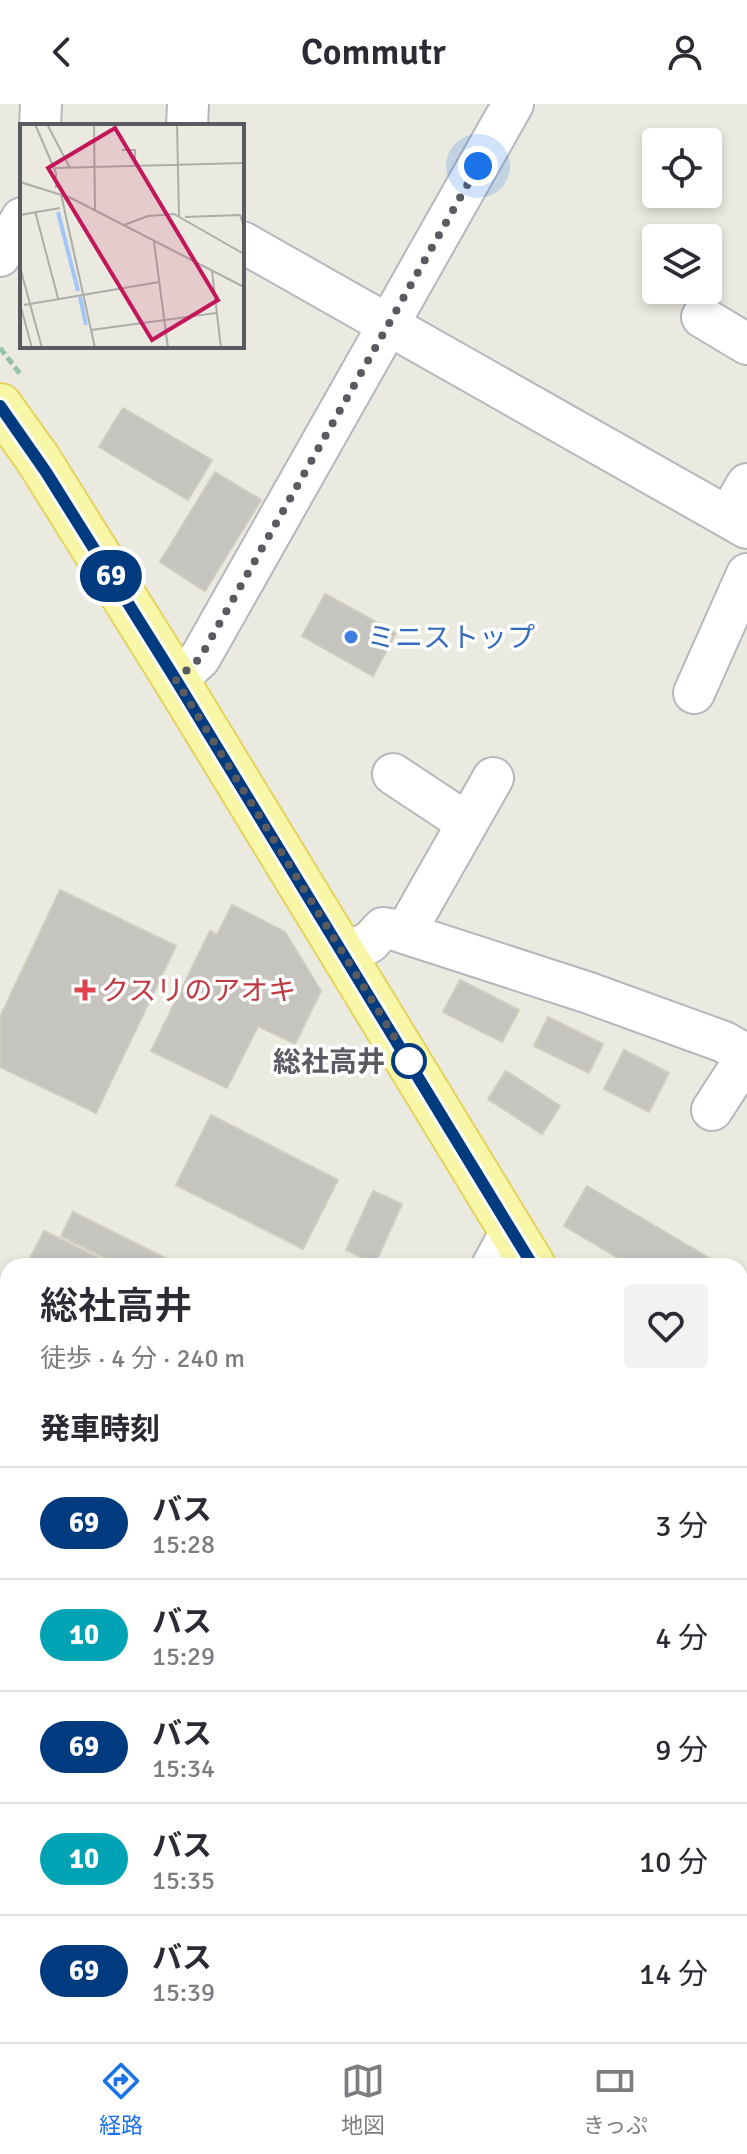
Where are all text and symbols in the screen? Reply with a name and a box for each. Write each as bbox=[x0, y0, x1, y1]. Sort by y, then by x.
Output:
icon: back bbox=[40, 30, 84, 74]
text: Commutr bbox=[301, 30, 446, 75]
icon: person bbox=[663, 30, 707, 74]
inset map bbox=[20, 124, 244, 348]
map controls bbox=[642, 128, 722, 304]
button: locate bbox=[642, 128, 722, 208]
your location bbox=[458, 146, 498, 186]
button: layers bbox=[642, 224, 722, 304]
line badge: 69 bbox=[75, 550, 147, 602]
text: 69 bbox=[96, 559, 126, 593]
place label: ミニストップ bbox=[367, 621, 535, 655]
marker: ミニストップ bbox=[342, 628, 360, 646]
place label: クスリのアオキ bbox=[101, 974, 296, 1008]
marker: クスリのアオキ bbox=[76, 981, 94, 999]
marker: 総社高井 bbox=[392, 1044, 426, 1078]
place label: 総社高井 bbox=[273, 1045, 385, 1079]
text: 総社高井 bbox=[40, 1283, 192, 1330]
button: heart bbox=[624, 1284, 708, 1368]
text: 徒歩 · 4 分 · 240 m bbox=[40, 1343, 245, 1375]
text: 発車時刻 bbox=[40, 1411, 160, 1448]
text: バス bbox=[152, 1492, 212, 1529]
text: 69 bbox=[69, 1506, 99, 1540]
text: 3 分 bbox=[655, 1508, 708, 1545]
text: 15:28 bbox=[152, 1529, 215, 1561]
text: バス bbox=[152, 1604, 212, 1641]
text: 10 bbox=[69, 1618, 99, 1652]
text: 4 分 bbox=[655, 1620, 708, 1657]
text: 15:29 bbox=[152, 1641, 215, 1673]
text: バス bbox=[152, 1716, 212, 1753]
text: 69 bbox=[69, 1730, 99, 1764]
text: 9 分 bbox=[655, 1732, 708, 1769]
text: 15:34 bbox=[152, 1753, 215, 1785]
text: バス bbox=[152, 1828, 212, 1865]
text: 10 bbox=[69, 1842, 99, 1876]
text: 10 分 bbox=[639, 1844, 708, 1881]
text: 15:35 bbox=[152, 1865, 215, 1897]
text: バス bbox=[152, 1940, 212, 1977]
text: 69 bbox=[69, 1954, 99, 1988]
text: 14 分 bbox=[639, 1956, 708, 1993]
text: 15:39 bbox=[152, 1977, 215, 2009]
tab: 経路 bbox=[99, 2059, 143, 2139]
tab: 地図 bbox=[341, 2059, 385, 2139]
tab: きっぷ bbox=[583, 2059, 648, 2139]

